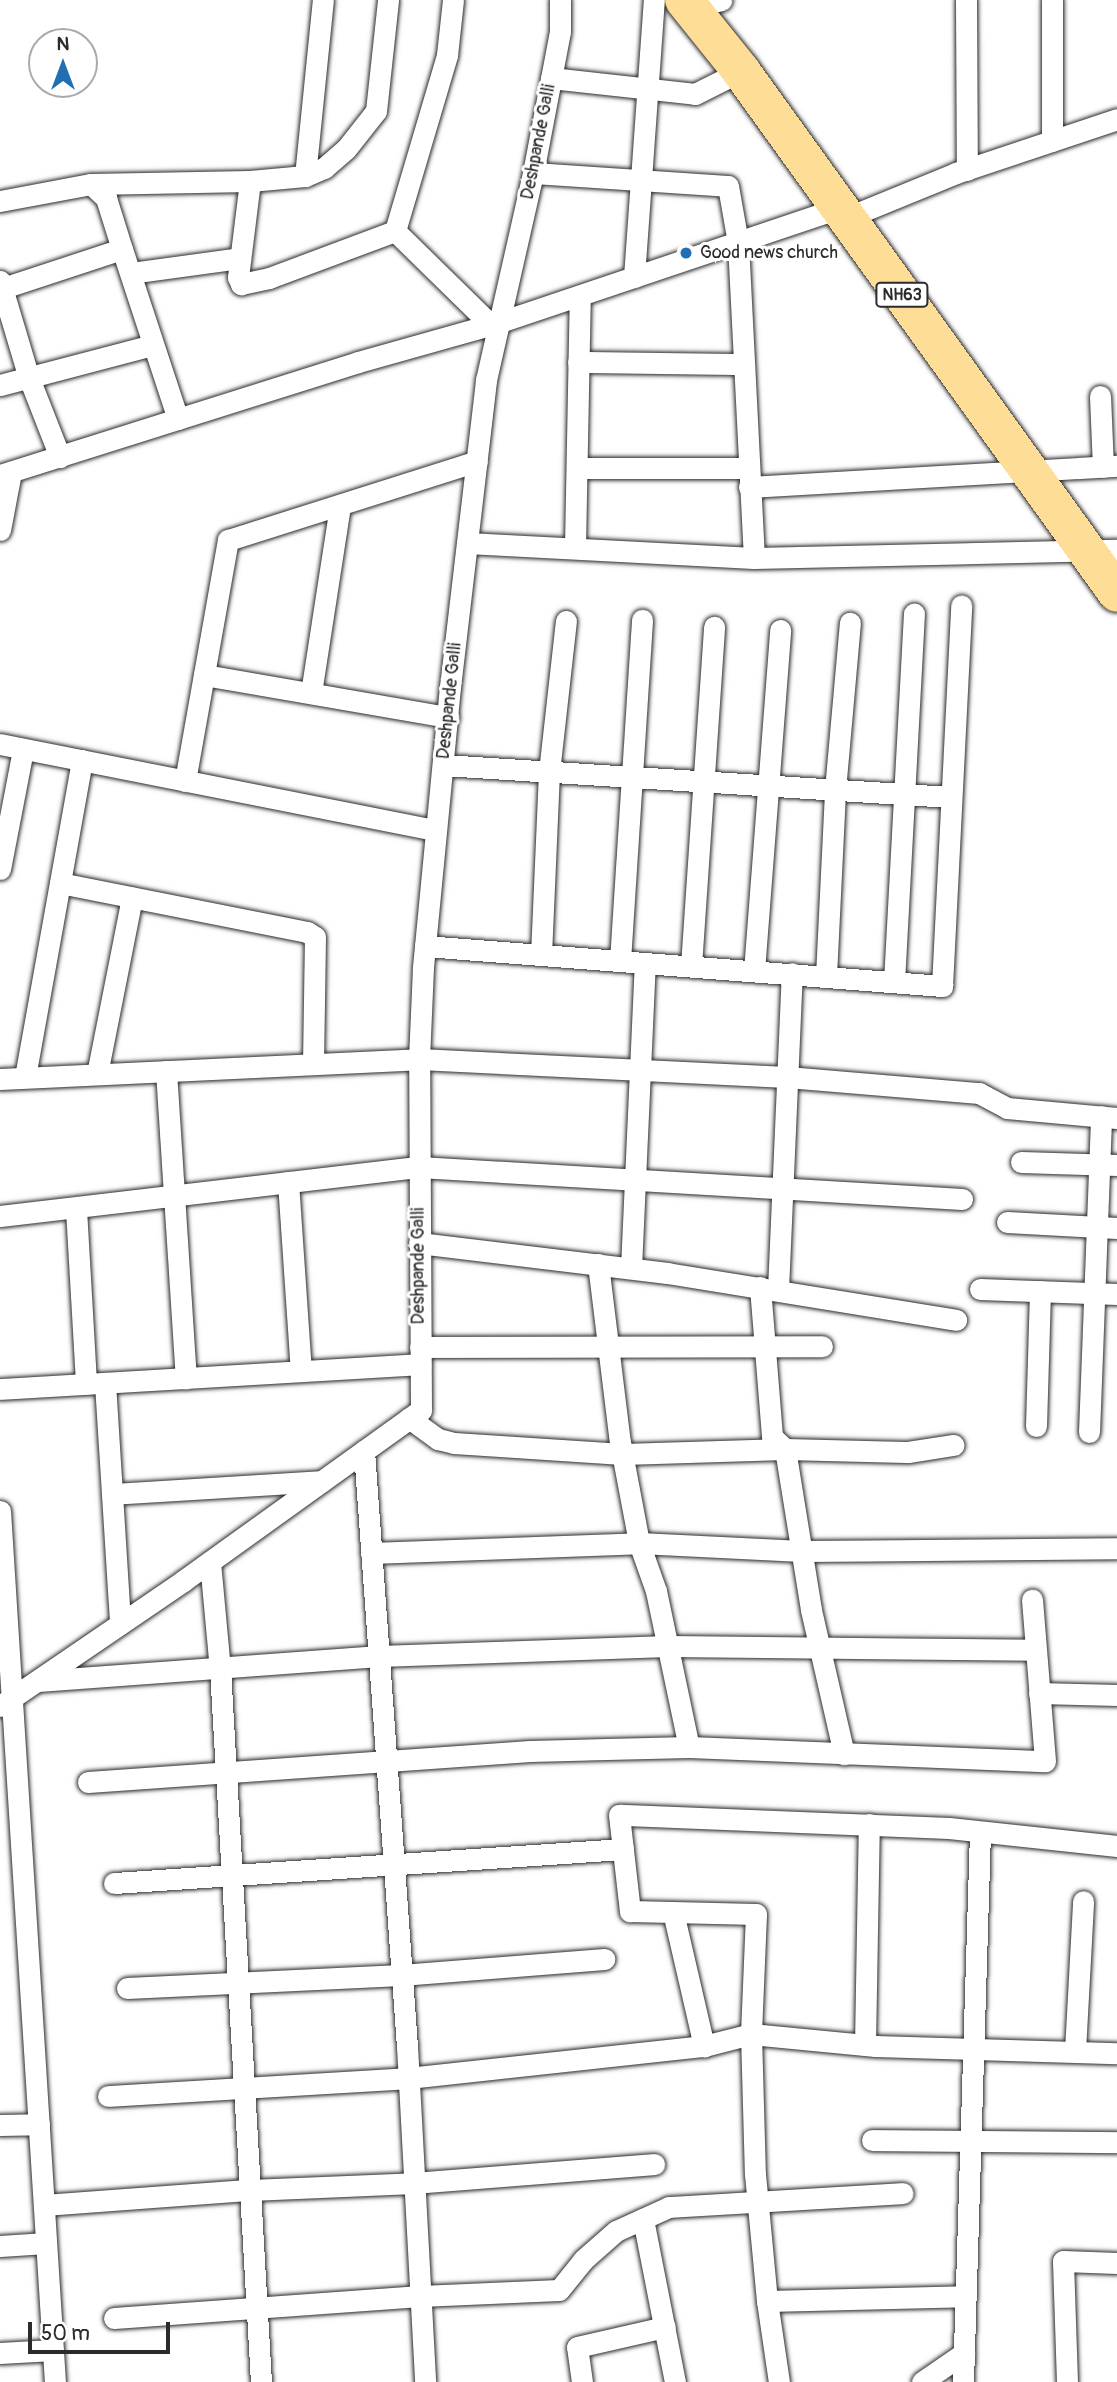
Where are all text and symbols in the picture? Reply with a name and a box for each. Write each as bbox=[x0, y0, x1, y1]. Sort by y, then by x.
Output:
north arrow bbox=[28, 28, 98, 98]
text: N bbox=[57, 32, 69, 56]
street label: Deshpande Galli bbox=[517, 83, 561, 201]
place label: Good news church bbox=[700, 242, 838, 264]
marker: Good news church bbox=[678, 245, 694, 261]
road number: NH63 bbox=[874, 282, 930, 308]
street label: Deshpande Galli bbox=[433, 642, 467, 760]
street label: Deshpande Galli bbox=[408, 1207, 430, 1325]
scale bar bbox=[32, 2308, 173, 2352]
text: 50 m bbox=[41, 2320, 90, 2347]

